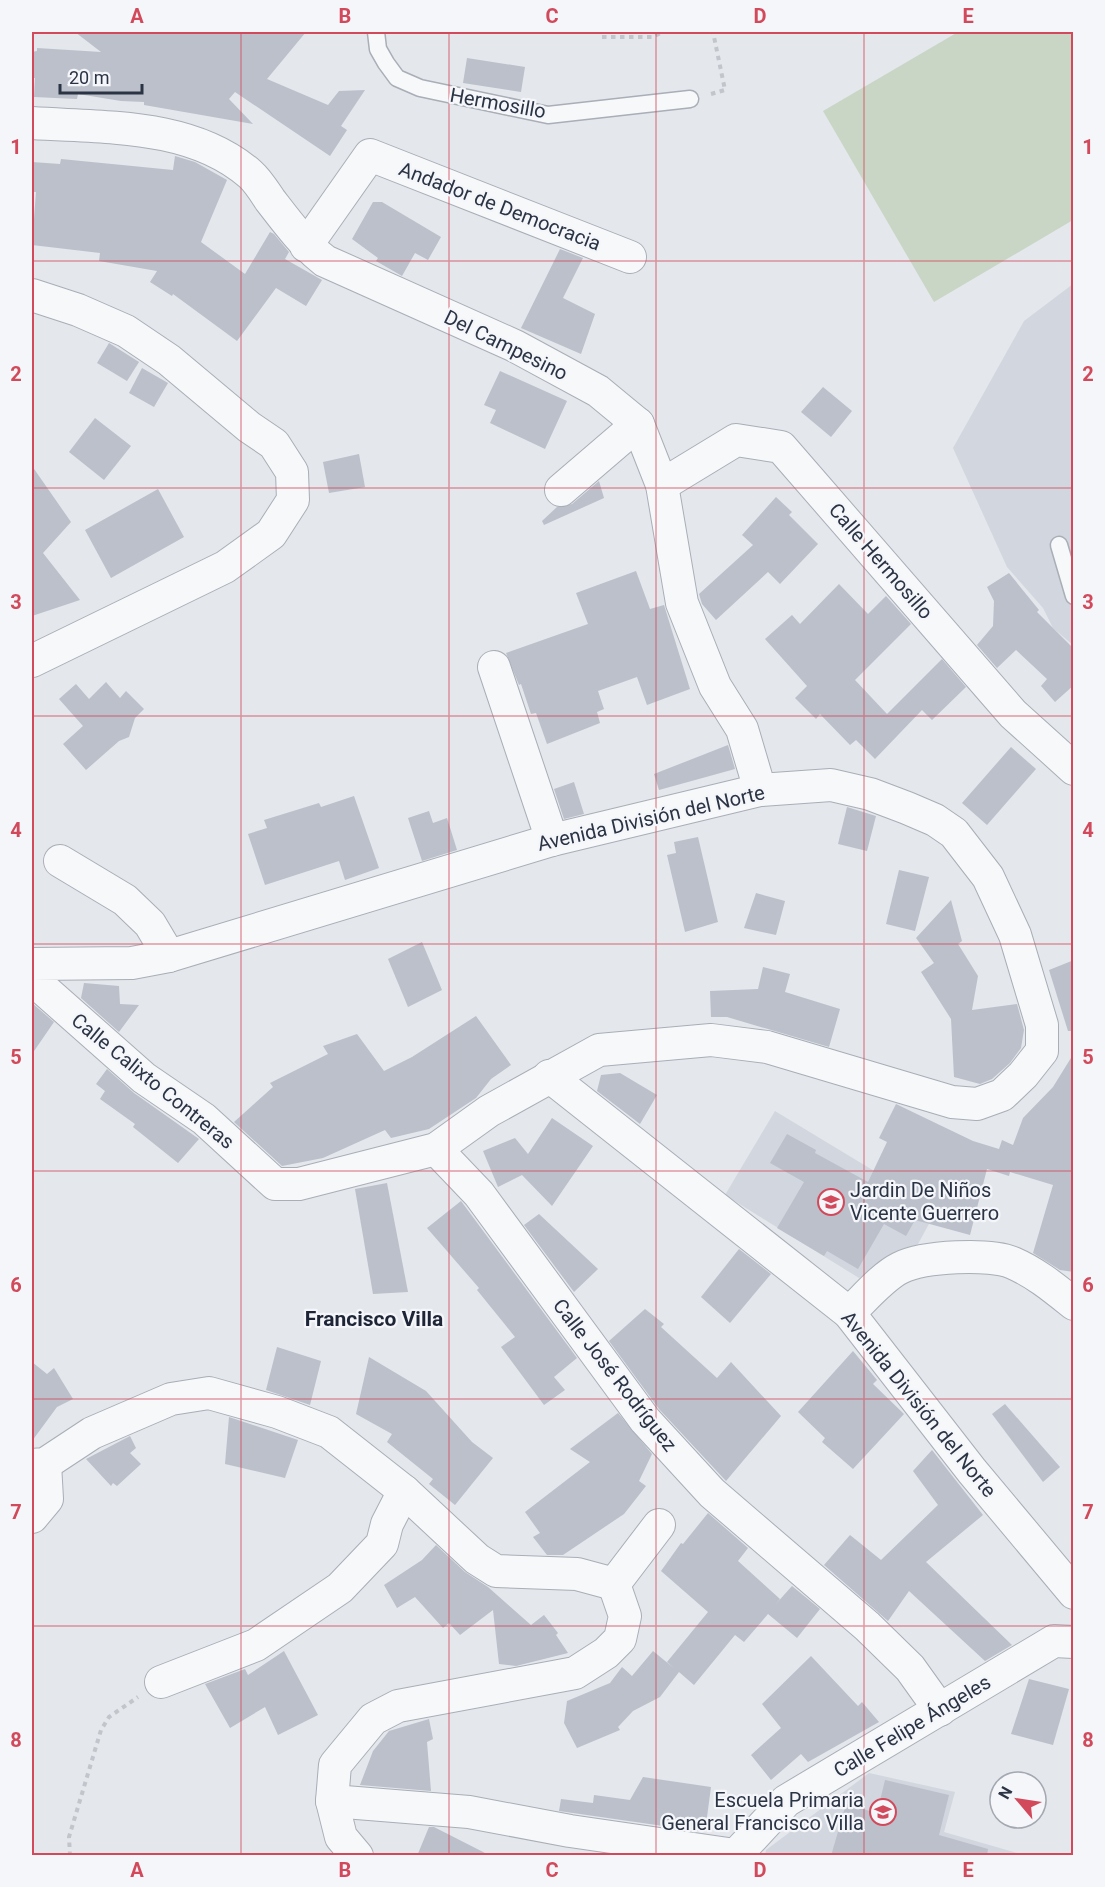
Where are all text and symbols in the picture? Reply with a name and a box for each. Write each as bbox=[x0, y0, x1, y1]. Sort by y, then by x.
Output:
text: A bbox=[130, 4, 144, 28]
text: B bbox=[339, 4, 351, 28]
text: C bbox=[545, 4, 559, 28]
text: D bbox=[754, 4, 767, 28]
text: E bbox=[962, 4, 974, 28]
scale bar bbox=[60, 57, 142, 95]
text: 20 m bbox=[69, 67, 109, 88]
street label: Hermosillo bbox=[448, 83, 548, 123]
text: 1 bbox=[10, 135, 22, 159]
text: 1 bbox=[1082, 135, 1094, 159]
street label: Andador de Democracia bbox=[396, 156, 604, 256]
street label: Del Campesino bbox=[440, 305, 572, 385]
text: 2 bbox=[10, 362, 22, 386]
text: 2 bbox=[1082, 362, 1094, 386]
street label: Calle Hermosillo bbox=[824, 498, 938, 624]
text: 3 bbox=[10, 590, 22, 614]
text: 3 bbox=[1082, 590, 1094, 614]
street label: Avenida División del Norte bbox=[535, 780, 767, 856]
text: 4 bbox=[10, 818, 22, 842]
text: 4 bbox=[1082, 818, 1094, 842]
street label: Calle Calixto Contreras bbox=[67, 1008, 239, 1154]
text: 5 bbox=[10, 1045, 22, 1069]
text: 5 bbox=[1082, 1045, 1094, 1069]
place label: Jardin De Niños Vicente Guerrero bbox=[850, 1178, 999, 1225]
school or university icon: Jardin De Niños Vicente Guerrero bbox=[816, 1187, 846, 1217]
text: 6 bbox=[10, 1273, 22, 1297]
text: 6 bbox=[1082, 1273, 1094, 1297]
street label: Calle José Rodríguez bbox=[548, 1294, 682, 1456]
street label: Avenida División del Norte bbox=[836, 1306, 1002, 1502]
district label: Francisco Villa bbox=[305, 1307, 443, 1331]
text: 7 bbox=[10, 1500, 22, 1524]
text: 7 bbox=[1082, 1500, 1094, 1524]
street label: Calle Felipe Ángeles bbox=[829, 1670, 995, 1782]
text: 8 bbox=[10, 1728, 22, 1752]
text: 8 bbox=[1082, 1728, 1094, 1752]
north arrow bbox=[988, 1770, 1048, 1830]
text: N bbox=[994, 1783, 1016, 1803]
place label: Escuela Primaria General Francisco Villa bbox=[661, 1788, 864, 1835]
school or university icon: Escuela Primaria General Francisco Villa bbox=[868, 1797, 898, 1827]
text: A bbox=[130, 1858, 144, 1882]
text: B bbox=[339, 1858, 351, 1882]
text: C bbox=[545, 1858, 559, 1882]
text: D bbox=[754, 1858, 767, 1882]
text: E bbox=[962, 1858, 974, 1882]

